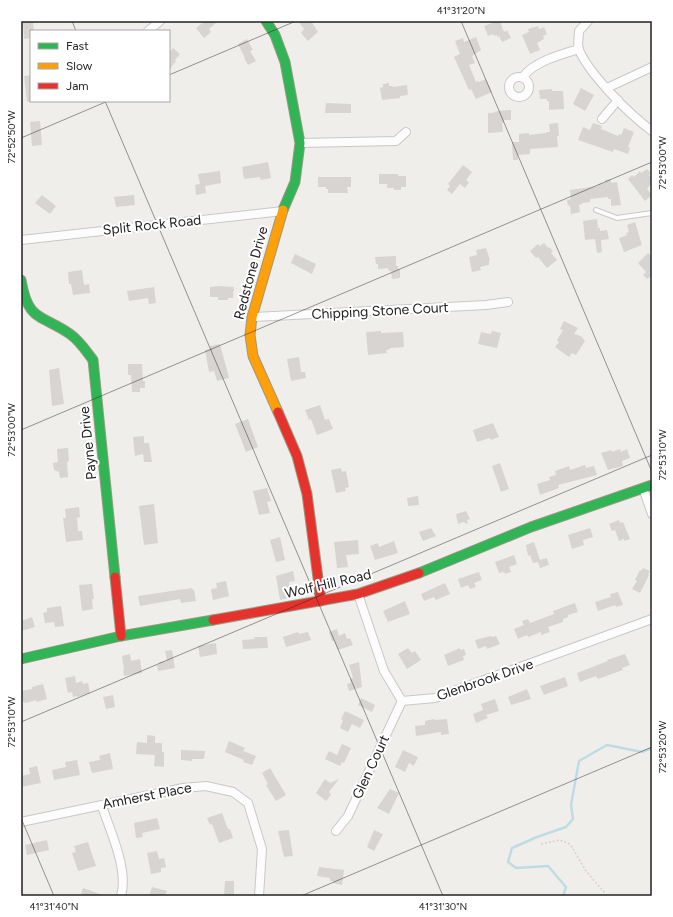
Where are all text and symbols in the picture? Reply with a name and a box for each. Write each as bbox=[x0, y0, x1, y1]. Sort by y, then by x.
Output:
text: 41°31'20"N bbox=[437, 4, 485, 17]
legend bbox=[30, 30, 170, 102]
text: Fast bbox=[66, 39, 89, 53]
text: Slow bbox=[66, 59, 93, 73]
text: Jam bbox=[66, 79, 89, 93]
text: 72°52'50"W bbox=[5, 110, 18, 163]
text: 72°53'00"W bbox=[656, 136, 669, 190]
street label: Split Rock Road bbox=[102, 211, 202, 239]
street label: Redstone Drive bbox=[230, 224, 272, 321]
street label: Chipping Stone Court bbox=[311, 299, 449, 323]
text: 72°53'00"W bbox=[5, 403, 18, 457]
street label: Payne Drive bbox=[76, 405, 100, 481]
text: 72°53'10"W bbox=[656, 429, 669, 481]
street label: Wolf Hill Road bbox=[283, 566, 373, 602]
street label: Glenbrook Drive bbox=[434, 655, 536, 704]
text: 72°53'10"W bbox=[5, 696, 18, 748]
text: 72°53'20"W bbox=[656, 720, 669, 773]
street label: Glen Court bbox=[349, 732, 393, 802]
street label: Amherst Place bbox=[101, 779, 193, 813]
text: 41°31'40"N bbox=[29, 900, 79, 913]
text: 41°31'30"N bbox=[419, 900, 467, 913]

